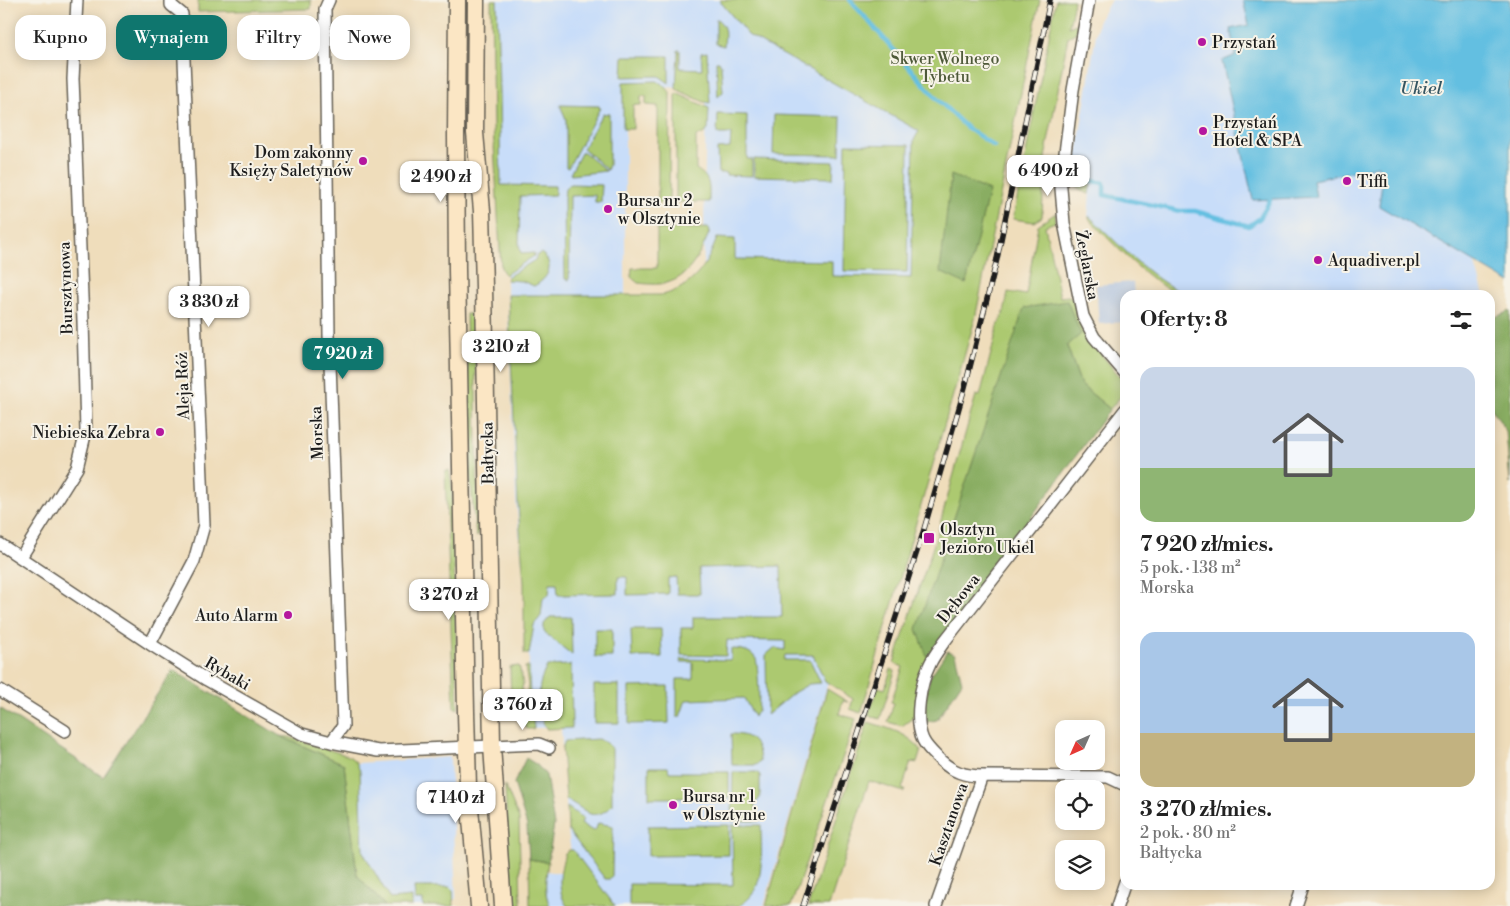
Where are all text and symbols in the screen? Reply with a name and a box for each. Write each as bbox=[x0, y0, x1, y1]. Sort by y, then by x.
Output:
chip: Kupno bbox=[15, 15, 106, 60]
chip: Wynajem bbox=[116, 15, 227, 60]
chip: Filtry bbox=[237, 15, 320, 60]
chip: Nowe bbox=[330, 15, 410, 60]
place label: Przystań bbox=[1212, 33, 1276, 53]
marker: Przystań bbox=[1196, 36, 1208, 48]
park label: Skwer Wolnego Tybetu bbox=[891, 49, 999, 87]
water label: Ukiel bbox=[1400, 77, 1442, 100]
place label: Przystań Hotel & SPA bbox=[1213, 113, 1303, 151]
marker: Przystań Hotel & SPA bbox=[1197, 125, 1209, 137]
place label: Dom zakonny Księży Saletynów bbox=[229, 143, 354, 181]
pin: 6 490 zł bbox=[996, 154, 1100, 197]
marker: Dom zakonny Księży Saletynów bbox=[357, 155, 369, 167]
pin: 2 490 zł bbox=[389, 160, 493, 203]
text: 6 490 zł bbox=[1018, 161, 1078, 181]
text: 2 490 zł bbox=[411, 167, 471, 187]
place label: Tiffi bbox=[1357, 172, 1388, 192]
marker: Tiffi bbox=[1341, 175, 1353, 187]
place label: Bursa nr 2 w Olsztynie bbox=[617, 191, 701, 229]
marker: Bursa nr 2 w Olsztynie bbox=[602, 203, 614, 215]
street label: Żeglarska bbox=[1070, 228, 1106, 303]
street label: Bursztynowa bbox=[54, 240, 78, 336]
place label: Aquadiver.pl bbox=[1327, 251, 1420, 271]
marker: Aquadiver.pl bbox=[1312, 254, 1324, 266]
pin: 3 830 zł bbox=[157, 286, 261, 328]
text: 3 830 zł bbox=[179, 292, 239, 312]
icon: filters bbox=[1447, 306, 1475, 334]
text: Oferty: 8 bbox=[1140, 307, 1228, 333]
pin: 3 210 zł bbox=[449, 330, 553, 373]
text: 3 210 zł bbox=[473, 337, 529, 357]
pin: 7 920 zł bbox=[291, 338, 395, 380]
text: 7 920 zł bbox=[313, 344, 373, 364]
street label: Aleja Róż bbox=[172, 352, 194, 421]
icon: home bbox=[1263, 400, 1353, 490]
street label: Morska bbox=[306, 405, 328, 460]
street label: Bałtycka bbox=[477, 421, 499, 485]
place label: Niebieska Zebra bbox=[32, 423, 151, 443]
marker: Niebieska Zebra bbox=[154, 426, 166, 438]
place label: Olsztyn Jezioro Ukiel bbox=[939, 520, 1034, 558]
marker: Olsztyn Jezioro Ukiel bbox=[922, 531, 936, 545]
text: 7 920 zł/mies. bbox=[1140, 532, 1273, 558]
text: 5 pok. · 138 m² bbox=[1140, 558, 1241, 578]
street label: Dębowa bbox=[933, 569, 985, 627]
pin: 3 270 zł bbox=[397, 578, 501, 621]
text: Morska bbox=[1140, 578, 1194, 598]
text: 3 270 zł bbox=[420, 585, 478, 605]
place label: Auto Alarm bbox=[194, 606, 278, 626]
marker: Auto Alarm bbox=[282, 609, 294, 621]
street label: Rybaki bbox=[201, 653, 254, 695]
icon: home bbox=[1263, 665, 1353, 755]
pin: 3 760 zł bbox=[471, 688, 575, 731]
text: 3 760 zł bbox=[494, 695, 552, 715]
north arrow bbox=[1055, 720, 1105, 770]
map controls bbox=[1055, 720, 1105, 890]
street label: Kasztanowa bbox=[925, 779, 973, 869]
button: locate bbox=[1055, 780, 1105, 830]
pin: 7 140 zł bbox=[404, 782, 508, 824]
place label: Bursa nr 1 w Olsztynie bbox=[682, 787, 766, 825]
text: 7 140 zł bbox=[428, 788, 484, 808]
text: 3 270 zł/mies. bbox=[1140, 797, 1272, 823]
marker: Bursa nr 1 w Olsztynie bbox=[667, 799, 679, 811]
text: 2 pok. · 80 m² bbox=[1140, 823, 1236, 843]
button: layers bbox=[1055, 840, 1105, 890]
text: Bałtycka bbox=[1140, 843, 1202, 863]

